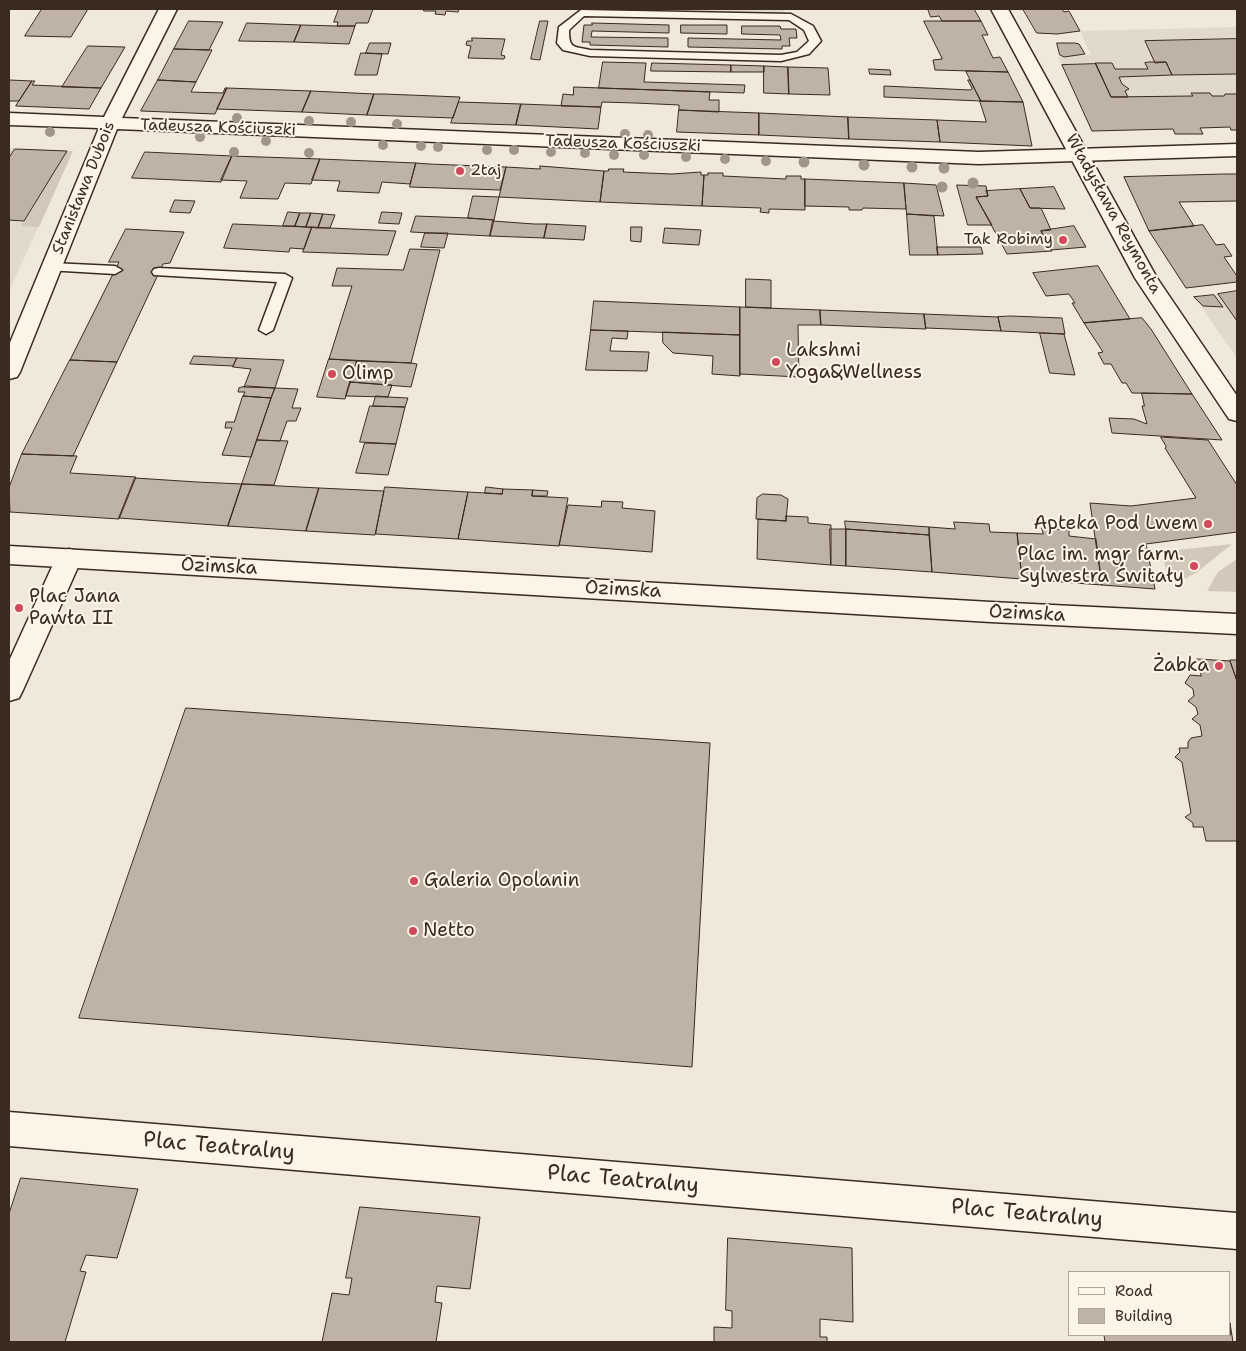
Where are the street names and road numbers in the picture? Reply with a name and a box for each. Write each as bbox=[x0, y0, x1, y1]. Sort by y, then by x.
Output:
street label: Tadeusza Kościuszki bbox=[140, 116, 296, 140]
street label: Stanisława Dubois bbox=[49, 119, 119, 257]
street label: Władysława Reymonta bbox=[1061, 131, 1165, 297]
street label: Tadeusza Kościuszki bbox=[545, 132, 701, 156]
street label: Ozimska bbox=[180, 554, 258, 580]
street label: Ozimska bbox=[584, 577, 662, 603]
street label: Ozimska bbox=[988, 601, 1066, 627]
street label: Plac Teatralny bbox=[142, 1127, 296, 1167]
street label: Plac Teatralny bbox=[546, 1160, 700, 1200]
street label: Plac Teatralny bbox=[950, 1194, 1104, 1234]

